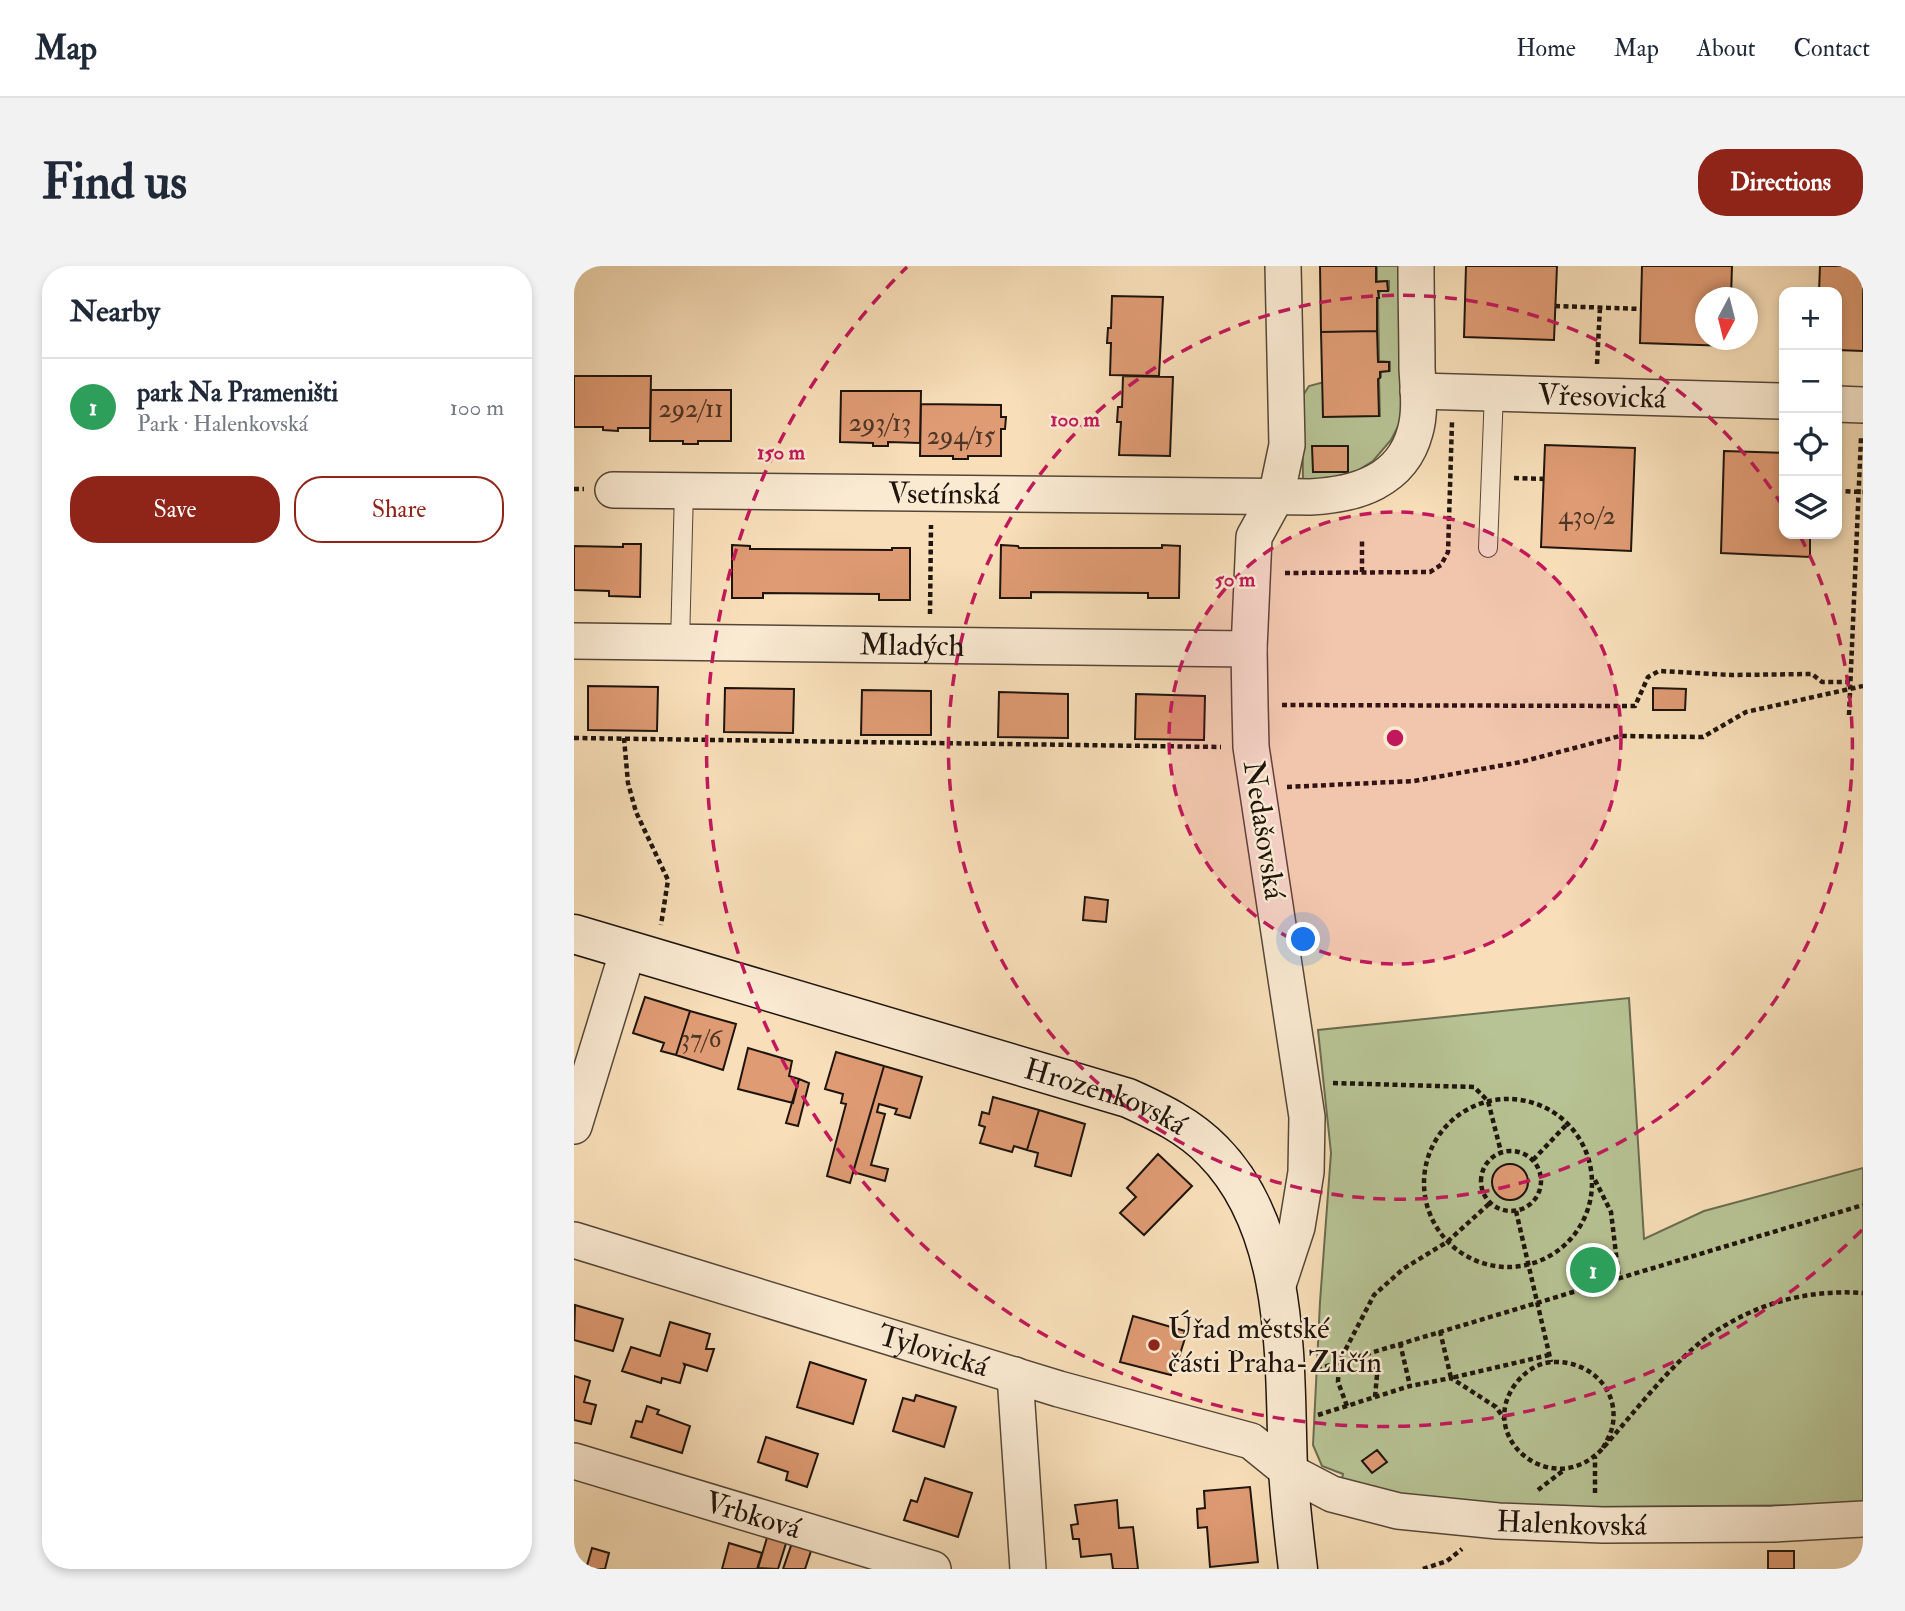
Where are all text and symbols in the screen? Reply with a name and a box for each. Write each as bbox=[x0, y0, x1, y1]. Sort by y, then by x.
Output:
text: Map bbox=[35, 28, 97, 69]
text: Home bbox=[1516, 33, 1576, 64]
text: Map bbox=[1614, 33, 1659, 64]
text: About bbox=[1697, 33, 1756, 64]
text: Contact bbox=[1794, 33, 1870, 64]
button: Directions bbox=[1698, 149, 1863, 216]
text: Find us bbox=[42, 152, 187, 213]
north arrow bbox=[1695, 287, 1758, 350]
map controls bbox=[1779, 287, 1842, 539]
button: + bbox=[1779, 287, 1842, 350]
text: Nearby bbox=[70, 293, 160, 330]
button: − bbox=[1779, 350, 1842, 413]
street label: Vřesovická bbox=[1537, 376, 1667, 416]
text: park Na Prameništi bbox=[137, 377, 338, 409]
text: 1 bbox=[89, 393, 97, 422]
text: 100 m bbox=[450, 393, 504, 422]
house number: 292/11 bbox=[659, 393, 724, 425]
text: 100 m bbox=[1050, 406, 1101, 433]
house number: 293/13 bbox=[849, 407, 911, 439]
text: Park · Halenkovská bbox=[137, 409, 308, 438]
button: locate bbox=[1779, 413, 1842, 476]
house number: 294/15 bbox=[927, 420, 996, 452]
text: 150 m bbox=[757, 439, 806, 466]
street label: Vsetínská bbox=[888, 474, 1001, 512]
button: Save bbox=[70, 476, 280, 543]
button: Share bbox=[294, 476, 504, 543]
button: layers bbox=[1779, 476, 1842, 539]
house number: 430/2 bbox=[1558, 500, 1616, 532]
text: 50 m bbox=[1215, 566, 1256, 593]
street label: Mladých bbox=[859, 626, 965, 664]
centre of rings bbox=[1383, 726, 1407, 750]
street label: Nedašovská bbox=[1235, 758, 1293, 903]
your location bbox=[1286, 922, 1320, 956]
house number: 37/6 bbox=[680, 1023, 724, 1055]
street label: Hrozenkovská bbox=[1020, 1050, 1195, 1143]
pin: 1 bbox=[1570, 1244, 1616, 1296]
place label: Úřad městské části Praha-Zličín bbox=[1168, 1309, 1382, 1381]
street label: Tylovická bbox=[874, 1316, 994, 1385]
marker: Úřad městské části Praha-Zličín bbox=[1146, 1337, 1162, 1353]
street label: Vrbková bbox=[701, 1483, 806, 1547]
street label: Halenkovská bbox=[1496, 1502, 1648, 1544]

